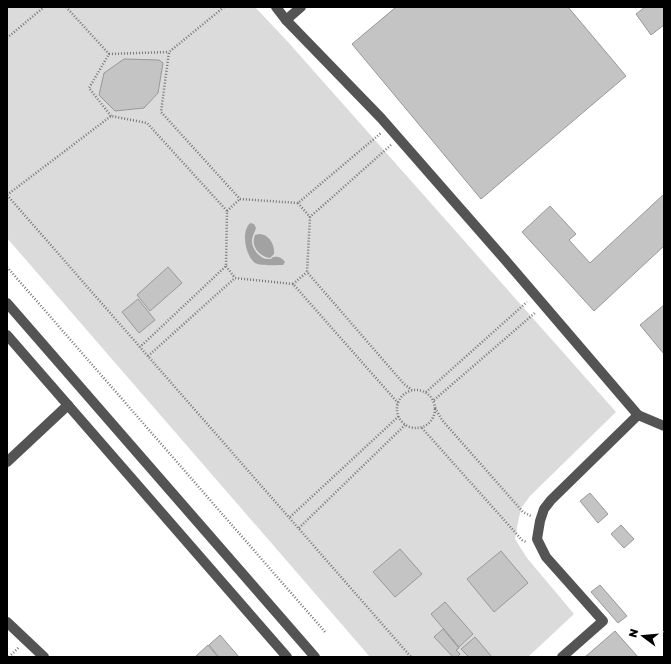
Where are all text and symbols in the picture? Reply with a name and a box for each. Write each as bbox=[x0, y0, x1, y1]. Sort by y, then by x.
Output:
north arrow bbox=[623, 616, 663, 656]
text: N bbox=[626, 627, 640, 639]

